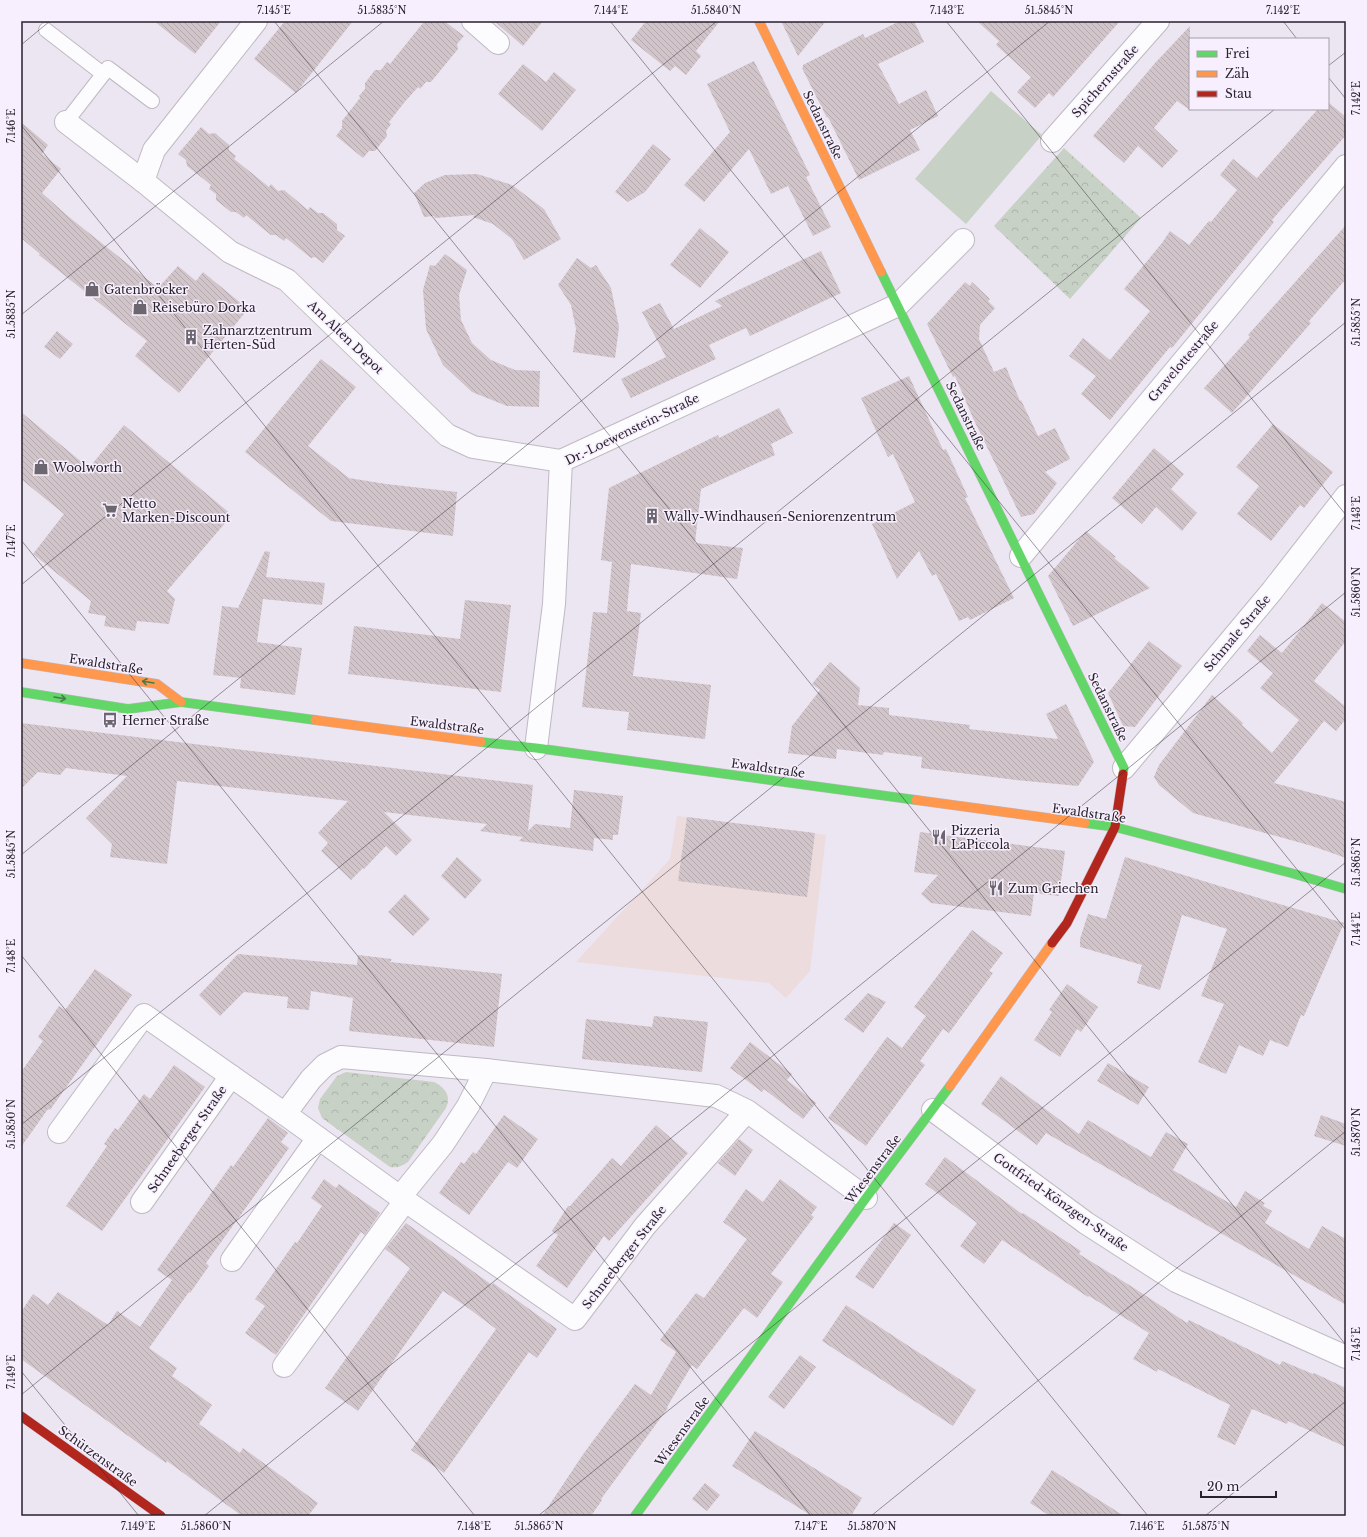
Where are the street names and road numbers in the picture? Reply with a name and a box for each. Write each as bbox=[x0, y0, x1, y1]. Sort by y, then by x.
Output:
street label: Spichernstraße bbox=[1068, 41, 1142, 121]
street label: Sedanstraße bbox=[800, 88, 846, 162]
street label: Am Alten Depot bbox=[304, 296, 387, 377]
street label: Gravelottestraße bbox=[1145, 317, 1221, 405]
street label: Sedanstraße bbox=[943, 379, 989, 453]
street label: Dr.-Loewenstein-Straße bbox=[562, 390, 702, 468]
street label: Schmale Straße bbox=[1200, 591, 1274, 675]
street label: Ewaldstraße bbox=[68, 651, 144, 677]
street label: Sedanstraße bbox=[1085, 670, 1131, 744]
street label: Ewaldstraße bbox=[409, 713, 485, 737]
street label: Ewaldstraße bbox=[730, 755, 806, 781]
street label: Ewaldstraße bbox=[1051, 800, 1127, 826]
street label: Schneeberger Straße bbox=[144, 1082, 230, 1195]
street label: Wiesenstraße bbox=[841, 1131, 904, 1207]
street label: Gottfried-Könzgen-Straße bbox=[990, 1149, 1132, 1255]
street label: Schneeberger Straße bbox=[579, 1202, 669, 1312]
street label: Wiesenstraße bbox=[651, 1393, 713, 1470]
street label: Schützenstraße bbox=[55, 1422, 141, 1490]

